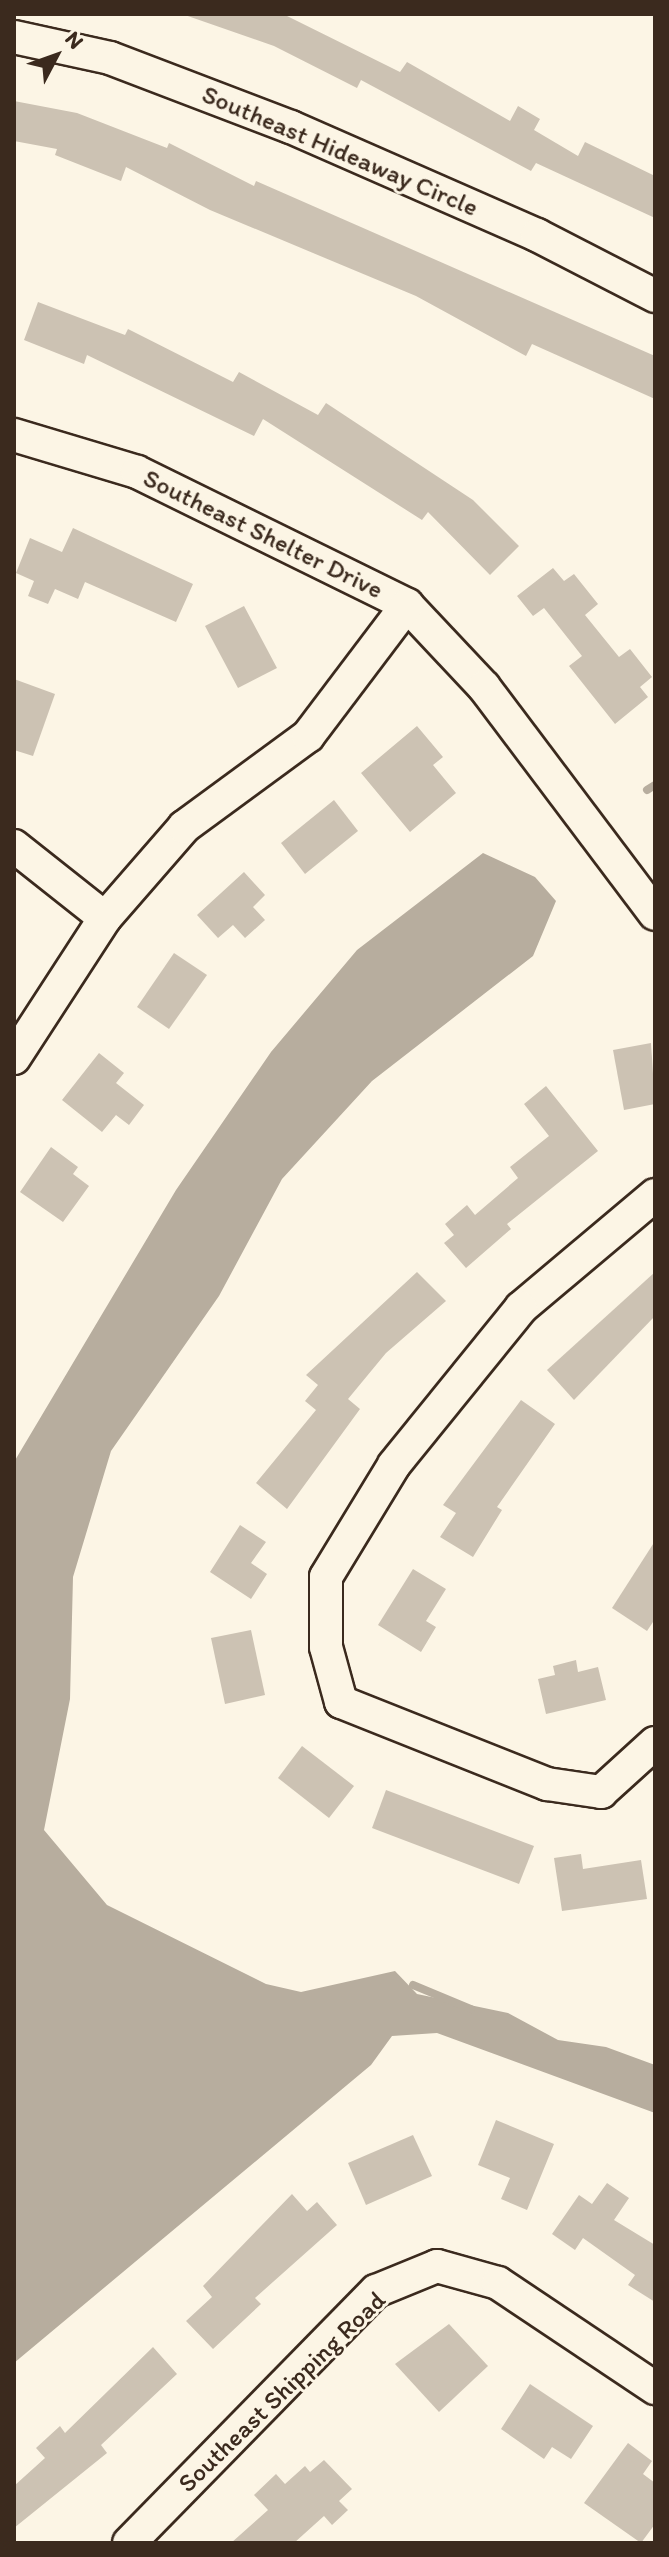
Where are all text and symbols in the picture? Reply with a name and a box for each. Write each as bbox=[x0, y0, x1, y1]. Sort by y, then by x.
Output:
north arrow bbox=[16, 16, 96, 96]
text: N bbox=[59, 25, 90, 54]
street label: Southeast Hideaway Circle bbox=[197, 78, 483, 224]
street label: Southeast Shelter Drive bbox=[138, 462, 388, 606]
street label: Southeast Shipping Road bbox=[172, 2285, 392, 2499]

